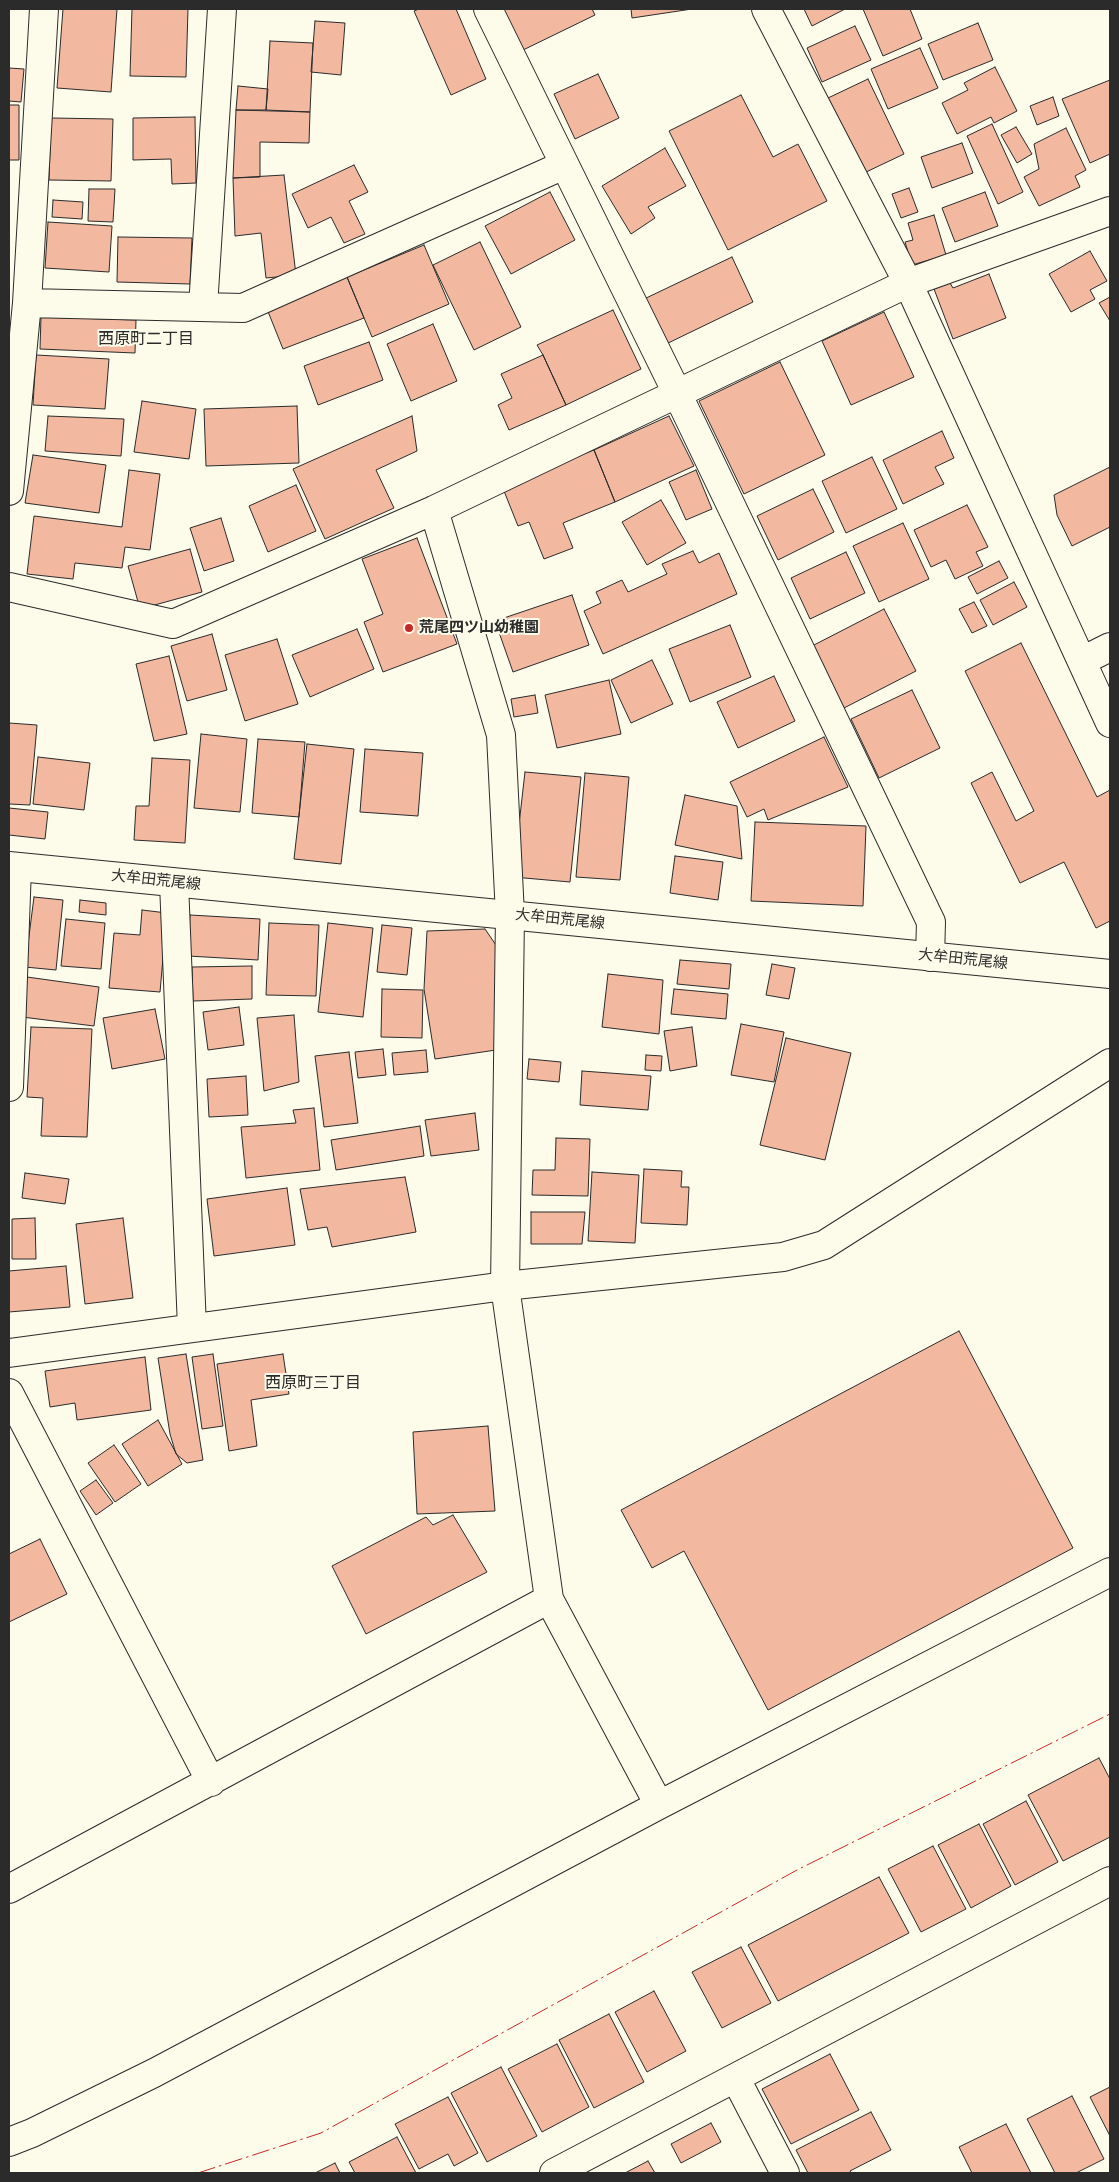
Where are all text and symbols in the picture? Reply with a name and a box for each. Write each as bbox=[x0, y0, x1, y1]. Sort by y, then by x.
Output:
district label: 西原町二丁目 bbox=[98, 330, 194, 350]
place label: 荒尾四ツ山幼稚園 bbox=[419, 619, 539, 637]
marker: 荒尾四ツ山幼稚園 bbox=[403, 622, 415, 634]
street label: 大牟田荒尾線 bbox=[110, 867, 202, 895]
street label: 大牟田荒尾線 bbox=[514, 906, 606, 934]
street label: 大牟田荒尾線 bbox=[917, 946, 1009, 974]
district label: 西原町三丁目 bbox=[265, 1374, 361, 1394]

